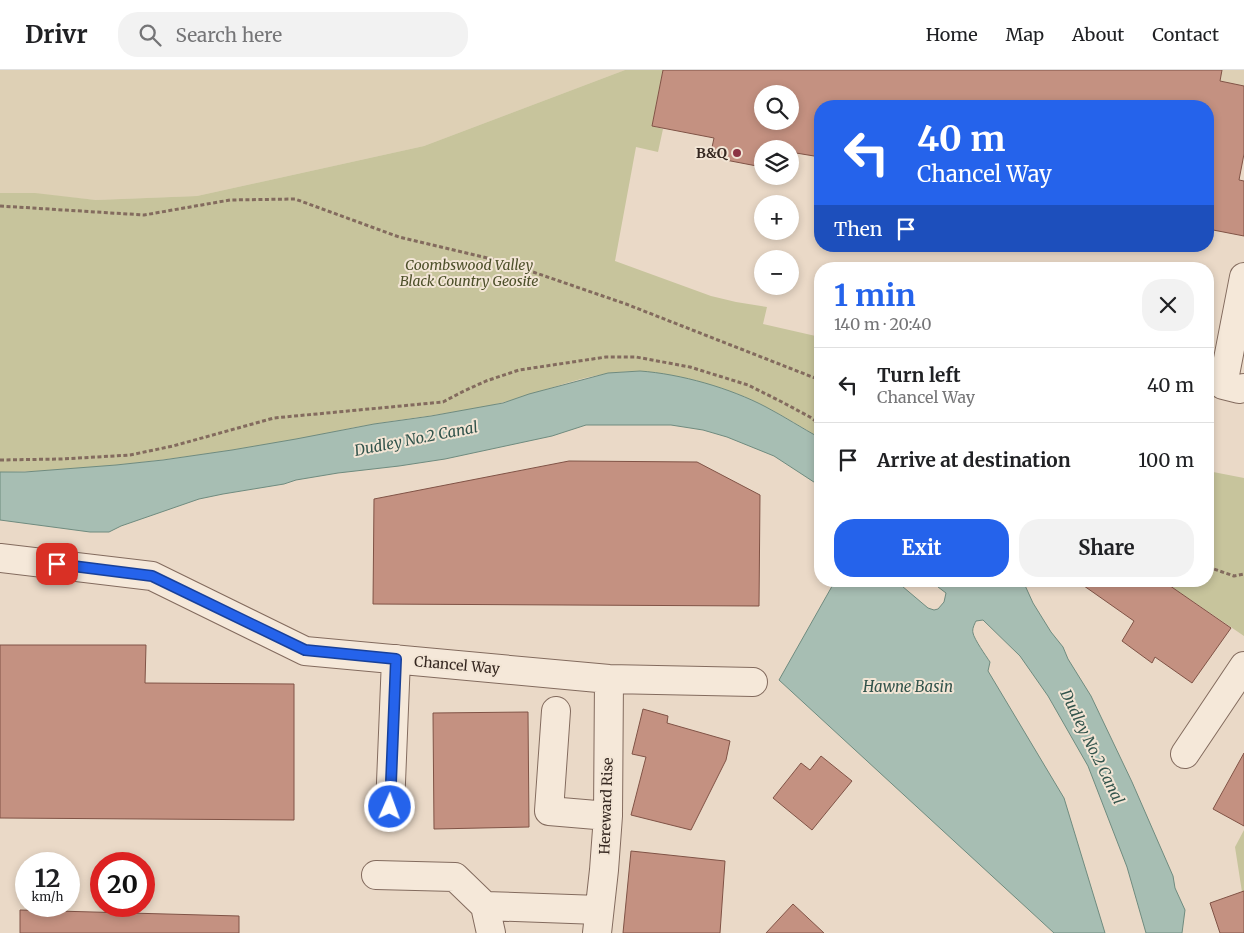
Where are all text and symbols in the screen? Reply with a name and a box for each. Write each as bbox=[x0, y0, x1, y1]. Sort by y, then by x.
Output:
search box bbox=[118, 12, 468, 57]
text: Drivr bbox=[25, 19, 88, 50]
icon: search bbox=[136, 21, 164, 49]
text: Search here bbox=[176, 23, 282, 47]
text: Home bbox=[926, 23, 978, 46]
text: Map bbox=[1006, 23, 1044, 46]
text: About bbox=[1072, 23, 1124, 46]
text: Contact bbox=[1152, 23, 1219, 46]
map controls bbox=[754, 85, 799, 295]
button: search bbox=[754, 85, 799, 130]
text: 40 m bbox=[917, 117, 1005, 161]
icon: left bbox=[834, 120, 899, 185]
button: layers bbox=[754, 140, 799, 185]
place label: B&Q bbox=[696, 144, 729, 162]
marker: B&Q bbox=[731, 147, 743, 159]
text: Chancel Way bbox=[917, 160, 1052, 188]
button: + bbox=[754, 195, 799, 240]
icon: arrive bbox=[892, 215, 920, 243]
text: Then bbox=[834, 217, 882, 241]
button: − bbox=[754, 250, 799, 295]
park label: Coombswood Valley Black Country Geosite bbox=[400, 256, 538, 290]
text: 1 min bbox=[834, 276, 916, 314]
button: close bbox=[1142, 279, 1194, 331]
text: 140 m · 20:40 bbox=[834, 314, 932, 334]
text: Turn left bbox=[877, 363, 961, 387]
icon: left bbox=[834, 371, 862, 399]
text: 40 m bbox=[1147, 373, 1194, 397]
text: Chancel Way bbox=[877, 387, 975, 407]
water label: Dudley No.2 Canal bbox=[352, 417, 479, 460]
icon: arrive bbox=[834, 446, 862, 474]
text: Arrive at destination bbox=[877, 448, 1071, 472]
text: 100 m bbox=[1138, 448, 1194, 472]
button: Exit bbox=[834, 519, 1009, 577]
button: Share bbox=[1019, 519, 1194, 577]
pin bbox=[36, 543, 78, 585]
icon: arrive bbox=[43, 550, 71, 578]
street label: Chancel Way bbox=[413, 652, 501, 678]
water label: Hawne Basin bbox=[862, 677, 953, 696]
water label: Dudley No.2 Canal bbox=[1056, 685, 1128, 807]
street label: Hereward Rise bbox=[595, 757, 617, 855]
position arrow bbox=[363, 780, 415, 832]
speed limit sign: 20 bbox=[90, 852, 155, 917]
text: 12 bbox=[34, 862, 61, 894]
text: km/h bbox=[32, 889, 63, 904]

